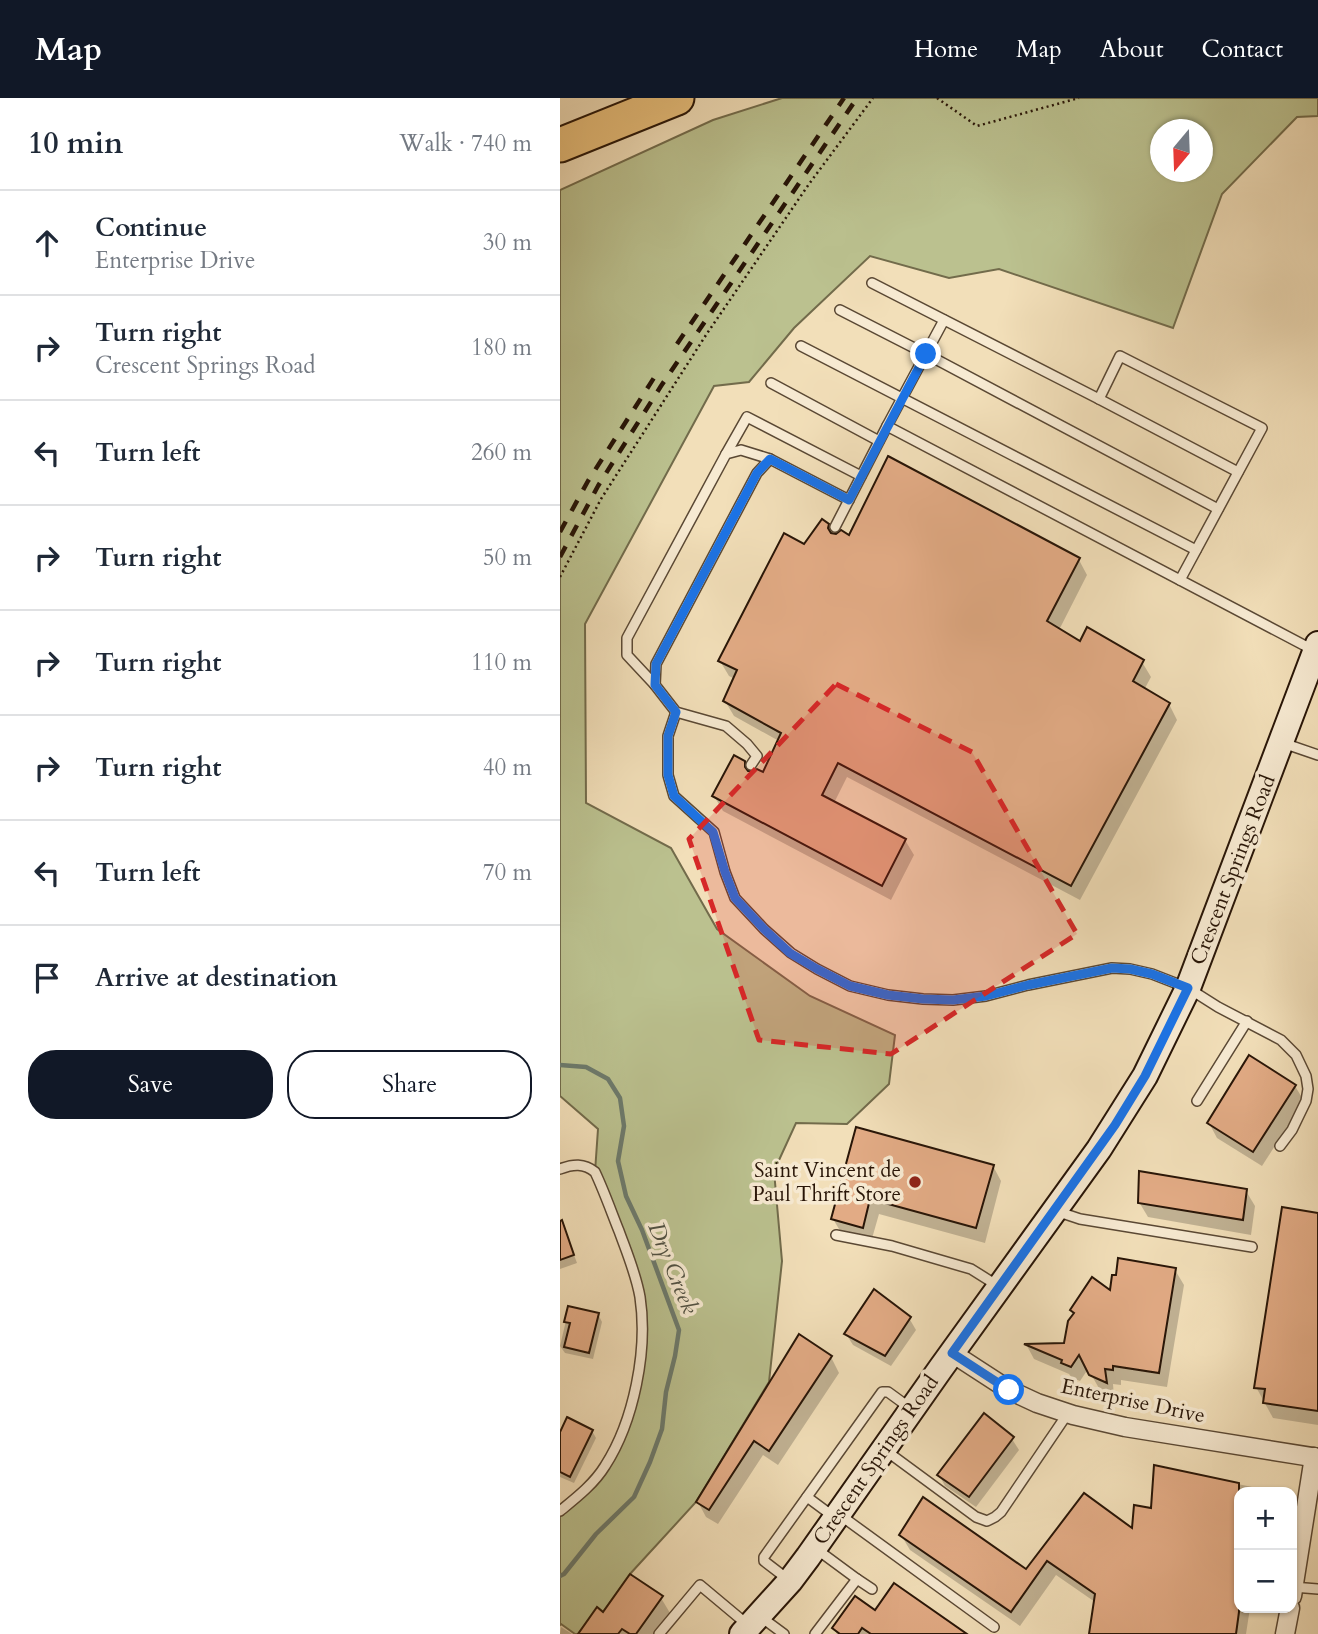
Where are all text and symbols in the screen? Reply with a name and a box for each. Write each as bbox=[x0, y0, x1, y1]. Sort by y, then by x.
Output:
text: Map bbox=[35, 27, 102, 72]
text: Home bbox=[914, 33, 978, 66]
text: Map bbox=[1016, 33, 1062, 66]
text: About bbox=[1100, 33, 1164, 66]
text: Contact bbox=[1202, 33, 1283, 66]
north arrow bbox=[1150, 119, 1213, 182]
text: 10 min bbox=[28, 123, 123, 164]
text: Walk · 740 m bbox=[399, 128, 532, 159]
text: Continue bbox=[95, 210, 207, 245]
icon: ahead bbox=[28, 224, 66, 262]
text: 30 m bbox=[483, 227, 532, 258]
text: Enterprise Drive bbox=[95, 245, 255, 276]
text: Turn right bbox=[95, 315, 222, 350]
icon: right bbox=[28, 329, 66, 367]
text: 180 m bbox=[471, 332, 532, 363]
route end bbox=[910, 338, 941, 369]
text: Crescent Springs Road bbox=[95, 350, 316, 381]
icon: left bbox=[28, 434, 66, 472]
text: Turn left bbox=[95, 435, 200, 470]
text: 260 m bbox=[471, 437, 532, 468]
icon: right bbox=[28, 539, 66, 577]
text: Turn right bbox=[95, 540, 222, 575]
text: 50 m bbox=[483, 542, 532, 573]
icon: right bbox=[28, 644, 66, 682]
text: Turn right bbox=[95, 645, 222, 680]
text: 110 m bbox=[471, 647, 532, 678]
icon: right bbox=[28, 749, 66, 787]
text: Turn right bbox=[95, 750, 222, 785]
text: 40 m bbox=[483, 752, 532, 783]
street label: Crescent Springs Road bbox=[1183, 771, 1283, 969]
icon: left bbox=[28, 854, 66, 892]
text: Turn left bbox=[95, 855, 200, 890]
text: 70 m bbox=[483, 857, 532, 888]
icon: arrive bbox=[28, 959, 66, 997]
text: Arrive at destination bbox=[95, 960, 338, 995]
button: Save bbox=[28, 1050, 273, 1119]
button: Share bbox=[287, 1050, 532, 1119]
place label: Saint Vincent de Paul Thrift Store bbox=[752, 1156, 901, 1209]
marker: Saint Vincent de Paul Thrift Store bbox=[907, 1174, 923, 1190]
water label: Dry Creek bbox=[641, 1217, 706, 1319]
street label: Crescent Springs Road bbox=[806, 1369, 946, 1551]
street label: Enterprise Drive bbox=[1058, 1372, 1208, 1430]
route start bbox=[993, 1374, 1024, 1405]
map controls bbox=[1234, 1487, 1297, 1613]
button: + bbox=[1234, 1487, 1297, 1550]
button: − bbox=[1234, 1550, 1297, 1613]

